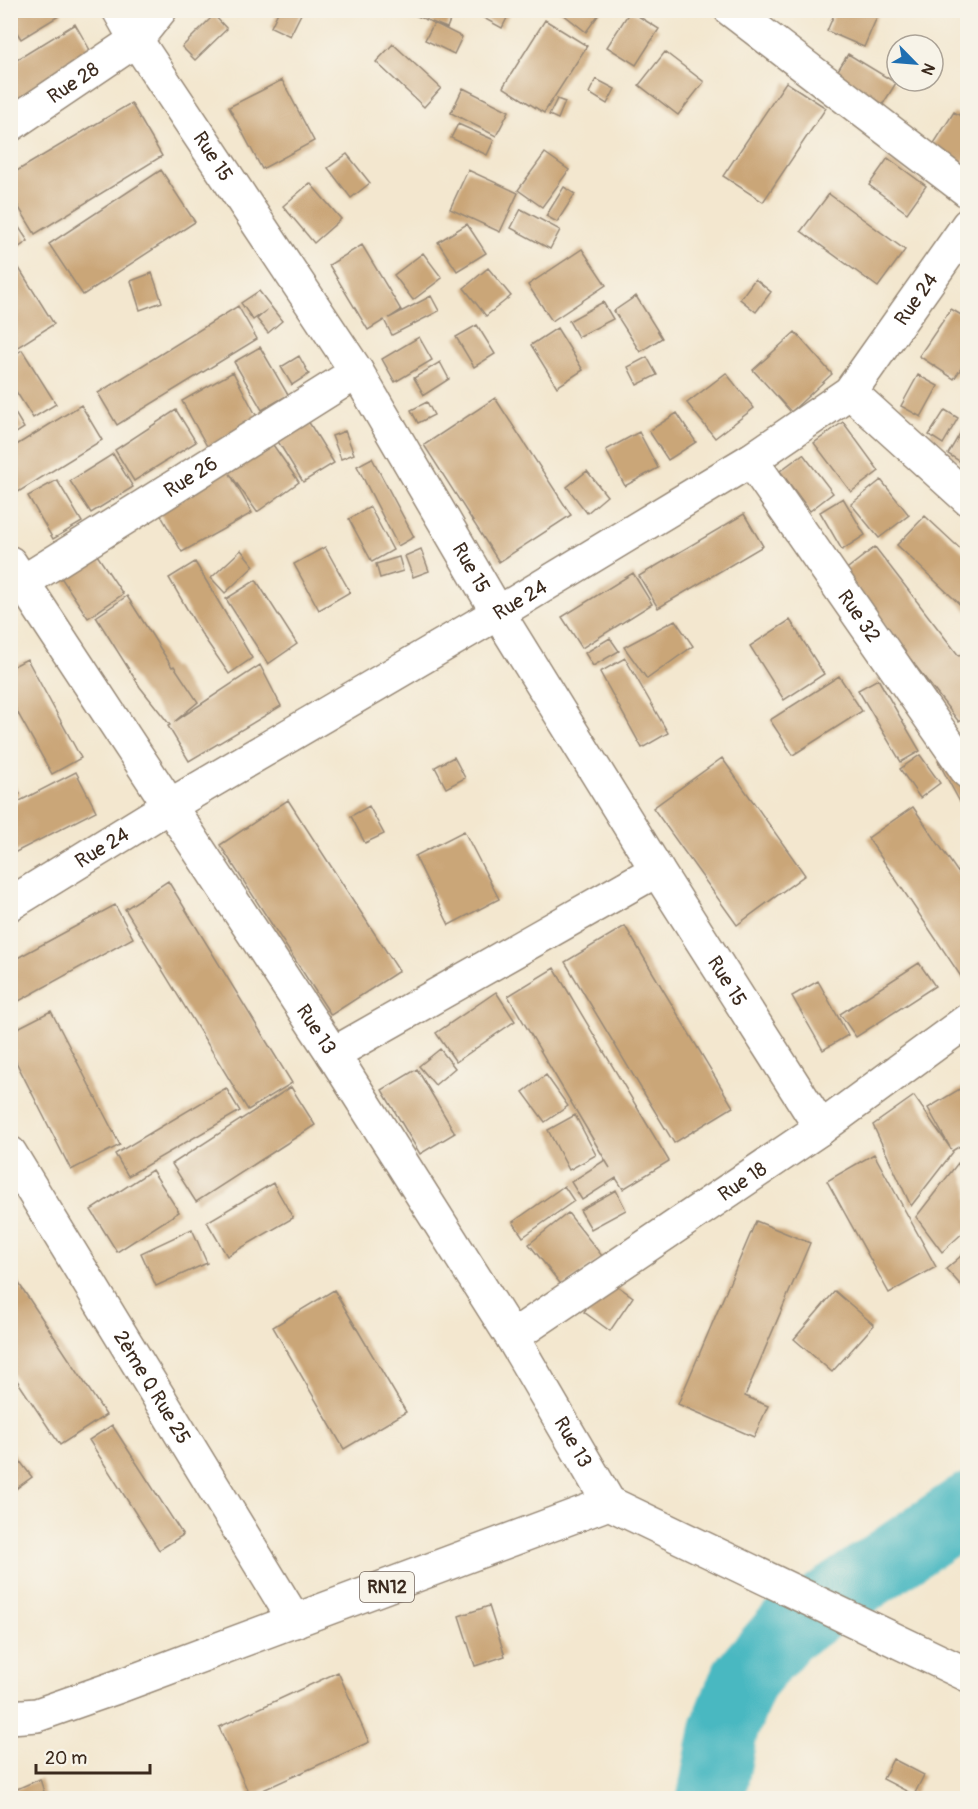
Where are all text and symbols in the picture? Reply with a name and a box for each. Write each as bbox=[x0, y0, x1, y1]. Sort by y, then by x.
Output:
north arrow bbox=[885, 33, 945, 93]
street label: Rue 28 bbox=[42, 56, 104, 109]
text: N bbox=[916, 60, 939, 78]
street label: Rue 15 bbox=[188, 127, 239, 186]
street label: Rue 24 bbox=[889, 267, 943, 330]
street label: Rue 26 bbox=[159, 450, 222, 503]
street label: Rue 15 bbox=[447, 538, 496, 598]
street label: Rue 24 bbox=[489, 574, 552, 626]
street label: Rue 32 bbox=[833, 585, 886, 647]
street label: Rue 24 bbox=[70, 821, 134, 873]
street label: Rue 15 bbox=[702, 951, 753, 1010]
street label: Rue 13 bbox=[291, 999, 342, 1059]
street label: Rue 18 bbox=[713, 1156, 772, 1207]
street label: 2ème Q Rue 25 bbox=[108, 1326, 197, 1448]
street label: Rue 13 bbox=[549, 1412, 598, 1472]
road number: RN12 bbox=[360, 1572, 414, 1602]
scale bar bbox=[36, 1737, 150, 1775]
text: 20 m bbox=[45, 1747, 87, 1770]

